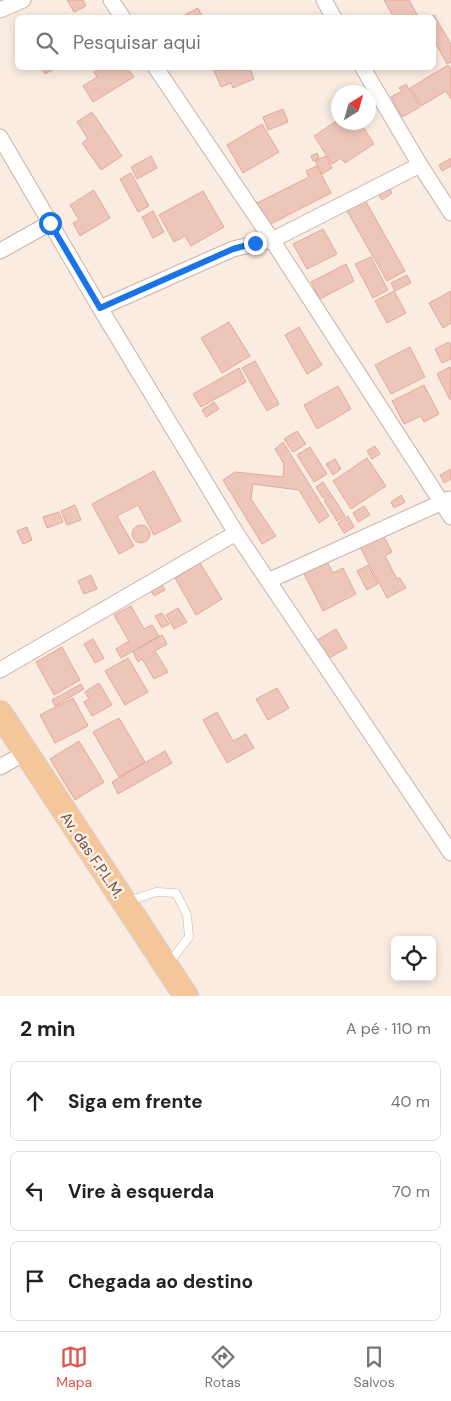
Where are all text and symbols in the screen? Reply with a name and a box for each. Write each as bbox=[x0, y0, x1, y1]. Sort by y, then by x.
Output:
search box bbox=[15, 15, 436, 70]
icon: search bbox=[33, 29, 61, 57]
text: Pesquisar aqui bbox=[73, 30, 201, 55]
north arrow bbox=[331, 85, 376, 130]
route start bbox=[39, 212, 62, 235]
route end bbox=[244, 232, 267, 255]
street label: Av. das F.P.L.M. bbox=[56, 808, 128, 902]
map controls bbox=[391, 936, 436, 981]
button: locate bbox=[391, 936, 436, 981]
text: 2 min bbox=[20, 1015, 76, 1043]
text: A pé · 110 m bbox=[346, 1018, 431, 1039]
icon: ahead bbox=[21, 1087, 49, 1115]
text: Siga em frente bbox=[68, 1089, 203, 1114]
text: 40 m bbox=[391, 1091, 430, 1112]
icon: left bbox=[21, 1177, 49, 1205]
text: Vire à esquerda bbox=[68, 1179, 214, 1204]
text: 70 m bbox=[392, 1181, 430, 1202]
icon: arrive bbox=[21, 1267, 49, 1295]
text: Chegada ao destino bbox=[68, 1269, 253, 1294]
tab: Mapa bbox=[56, 1343, 92, 1391]
tab: Rotas bbox=[205, 1343, 241, 1391]
tab: Salvos bbox=[353, 1343, 395, 1391]

